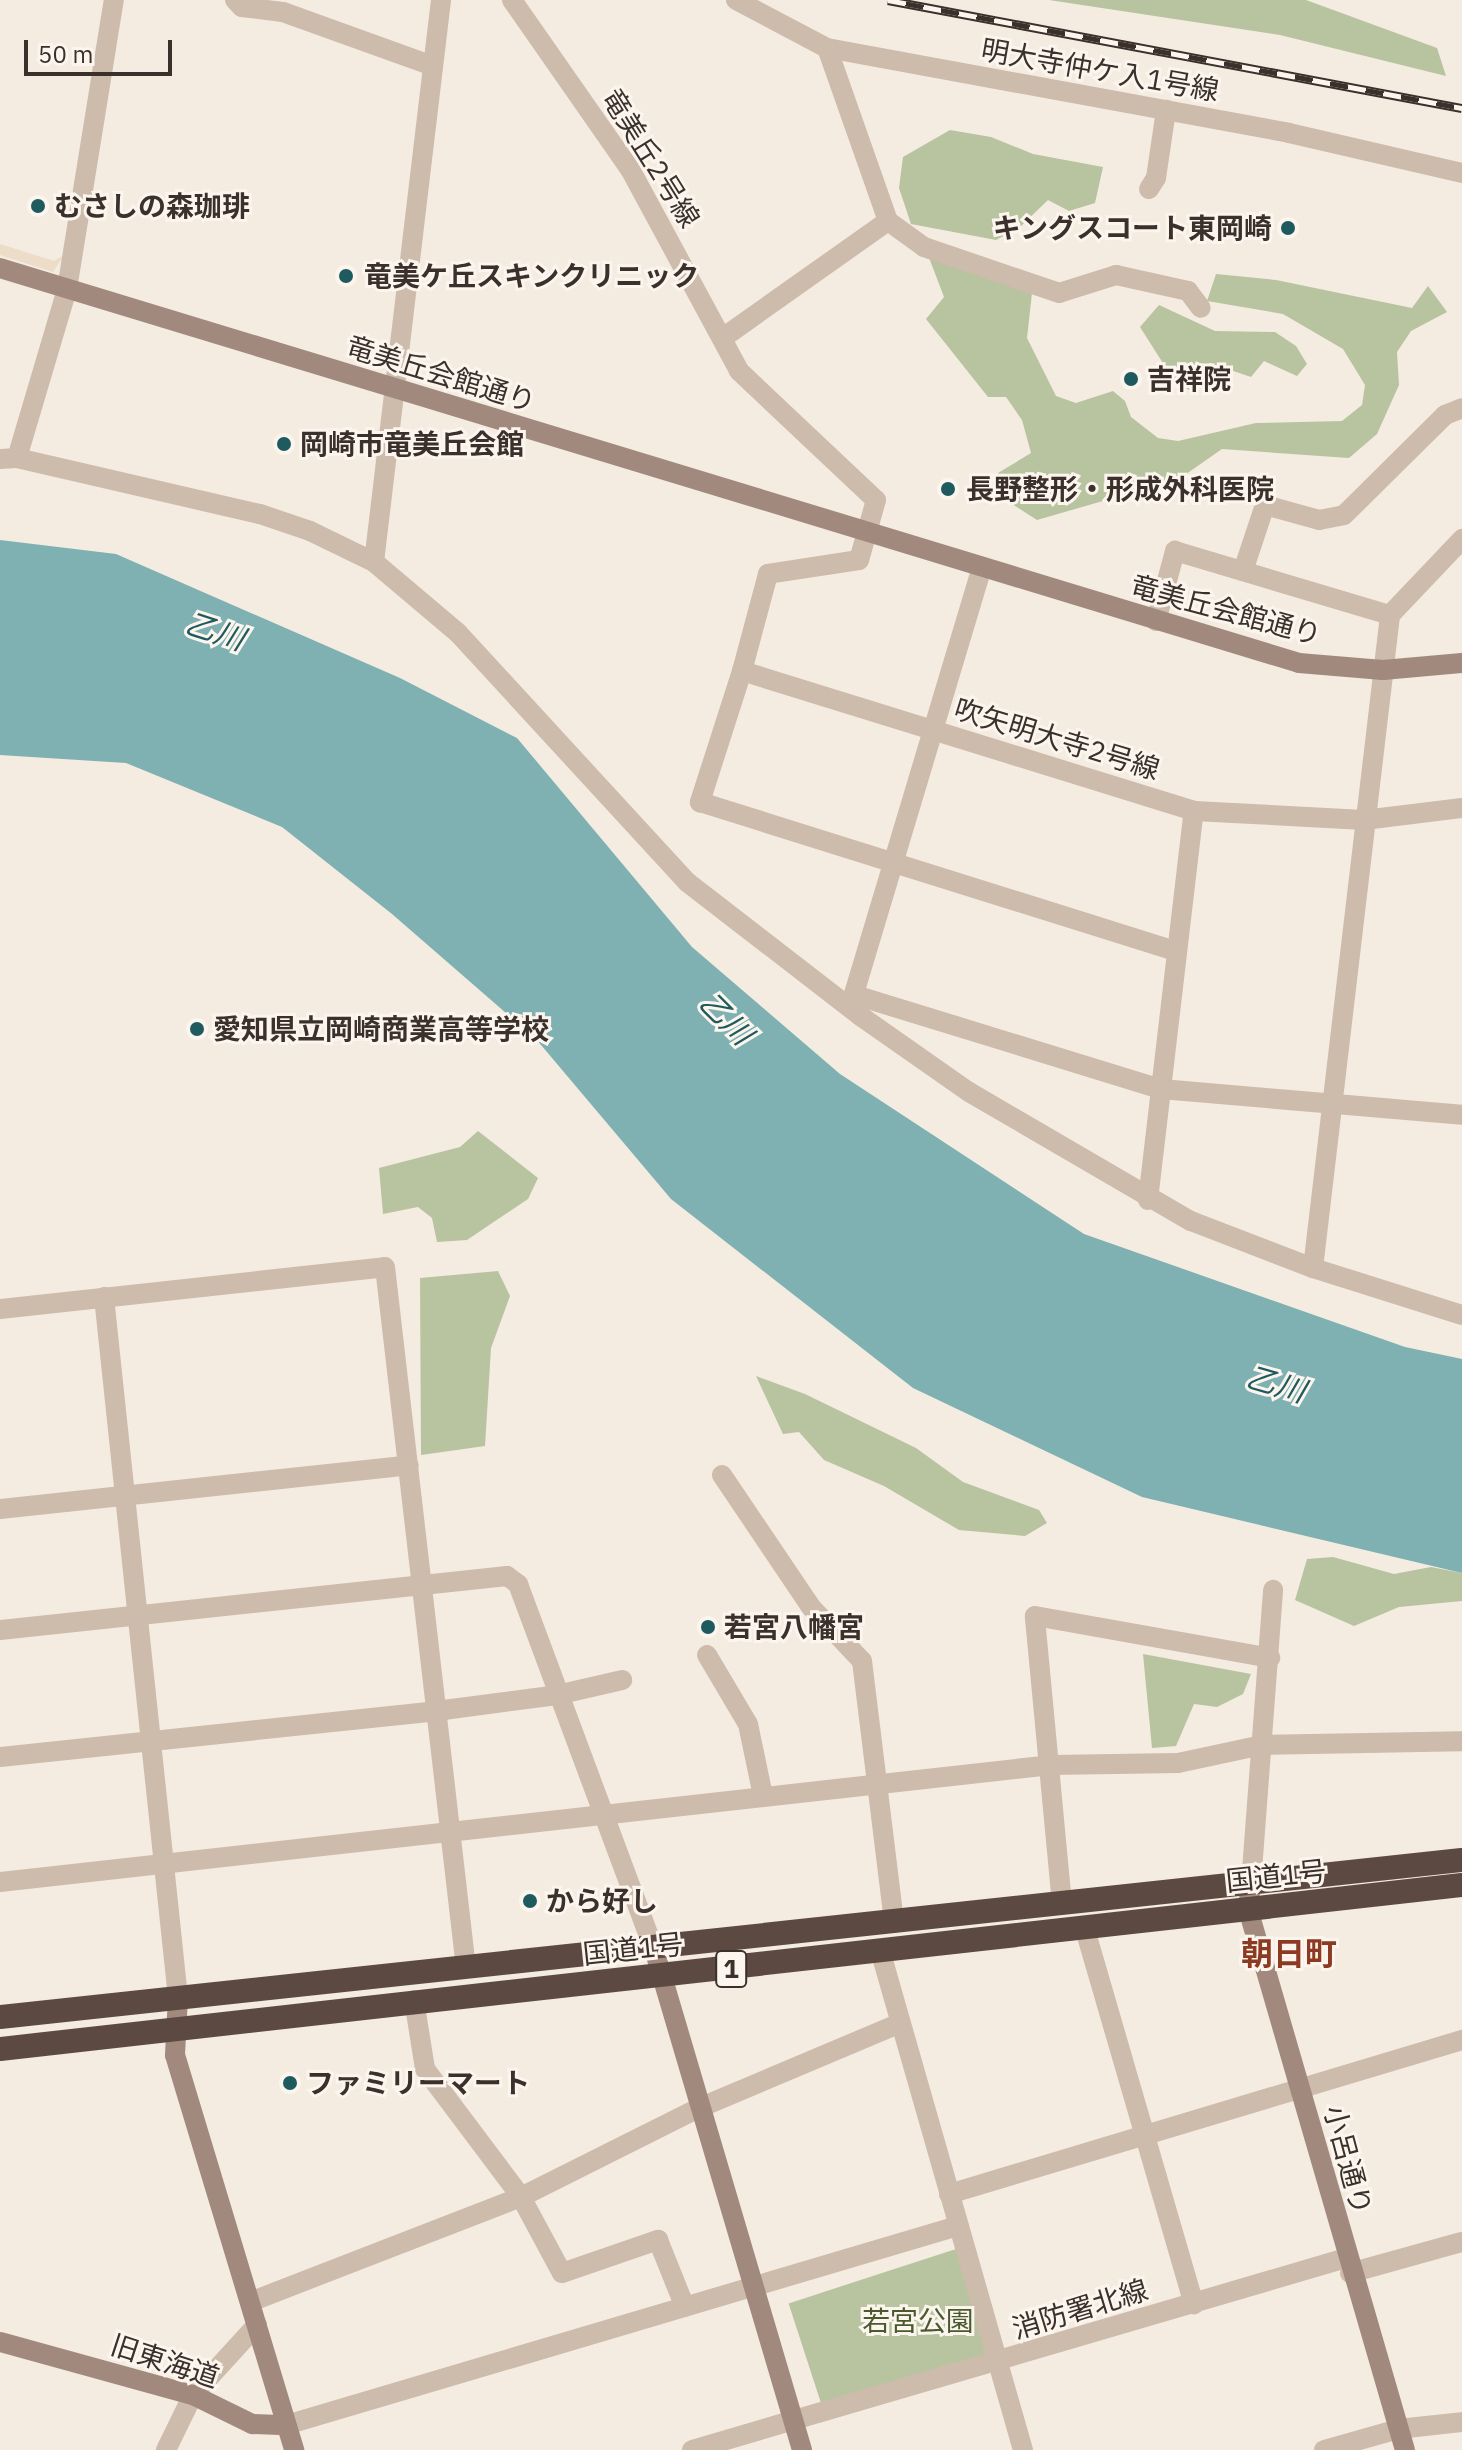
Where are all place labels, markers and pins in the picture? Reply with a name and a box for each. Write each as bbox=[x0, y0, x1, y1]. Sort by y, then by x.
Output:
place label: むさしの森珈琲 bbox=[54, 189, 250, 223]
marker: むさしの森珈琲 bbox=[29, 197, 47, 215]
place label: キングスコート東岡崎 bbox=[992, 211, 1272, 245]
marker: キングスコート東岡崎 bbox=[1279, 219, 1297, 237]
place label: 竜美ケ丘スキンクリニック bbox=[364, 259, 700, 293]
marker: 竜美ケ丘スキンクリニック bbox=[335, 265, 357, 287]
place label: 吉祥院 bbox=[1147, 362, 1231, 396]
marker: 吉祥院 bbox=[1122, 370, 1140, 388]
place label: 岡崎市竜美丘会館 bbox=[300, 427, 524, 461]
marker: 岡崎市竜美丘会館 bbox=[275, 435, 293, 453]
place label: 長野整形・形成外科医院 bbox=[966, 472, 1274, 506]
marker: 長野整形・形成外科医院 bbox=[937, 478, 959, 500]
place label: 愛知県立岡崎商業高等学校 bbox=[213, 1012, 549, 1046]
marker: 愛知県立岡崎商業高等学校 bbox=[188, 1020, 206, 1038]
place label: 若宮八幡宮 bbox=[724, 1610, 864, 1644]
marker: 若宮八幡宮 bbox=[699, 1618, 717, 1636]
place label: から好し bbox=[546, 1884, 658, 1918]
marker: から好し bbox=[521, 1892, 539, 1910]
place label: ファミリーマート bbox=[306, 2066, 530, 2100]
marker: ファミリーマート bbox=[281, 2074, 299, 2092]

